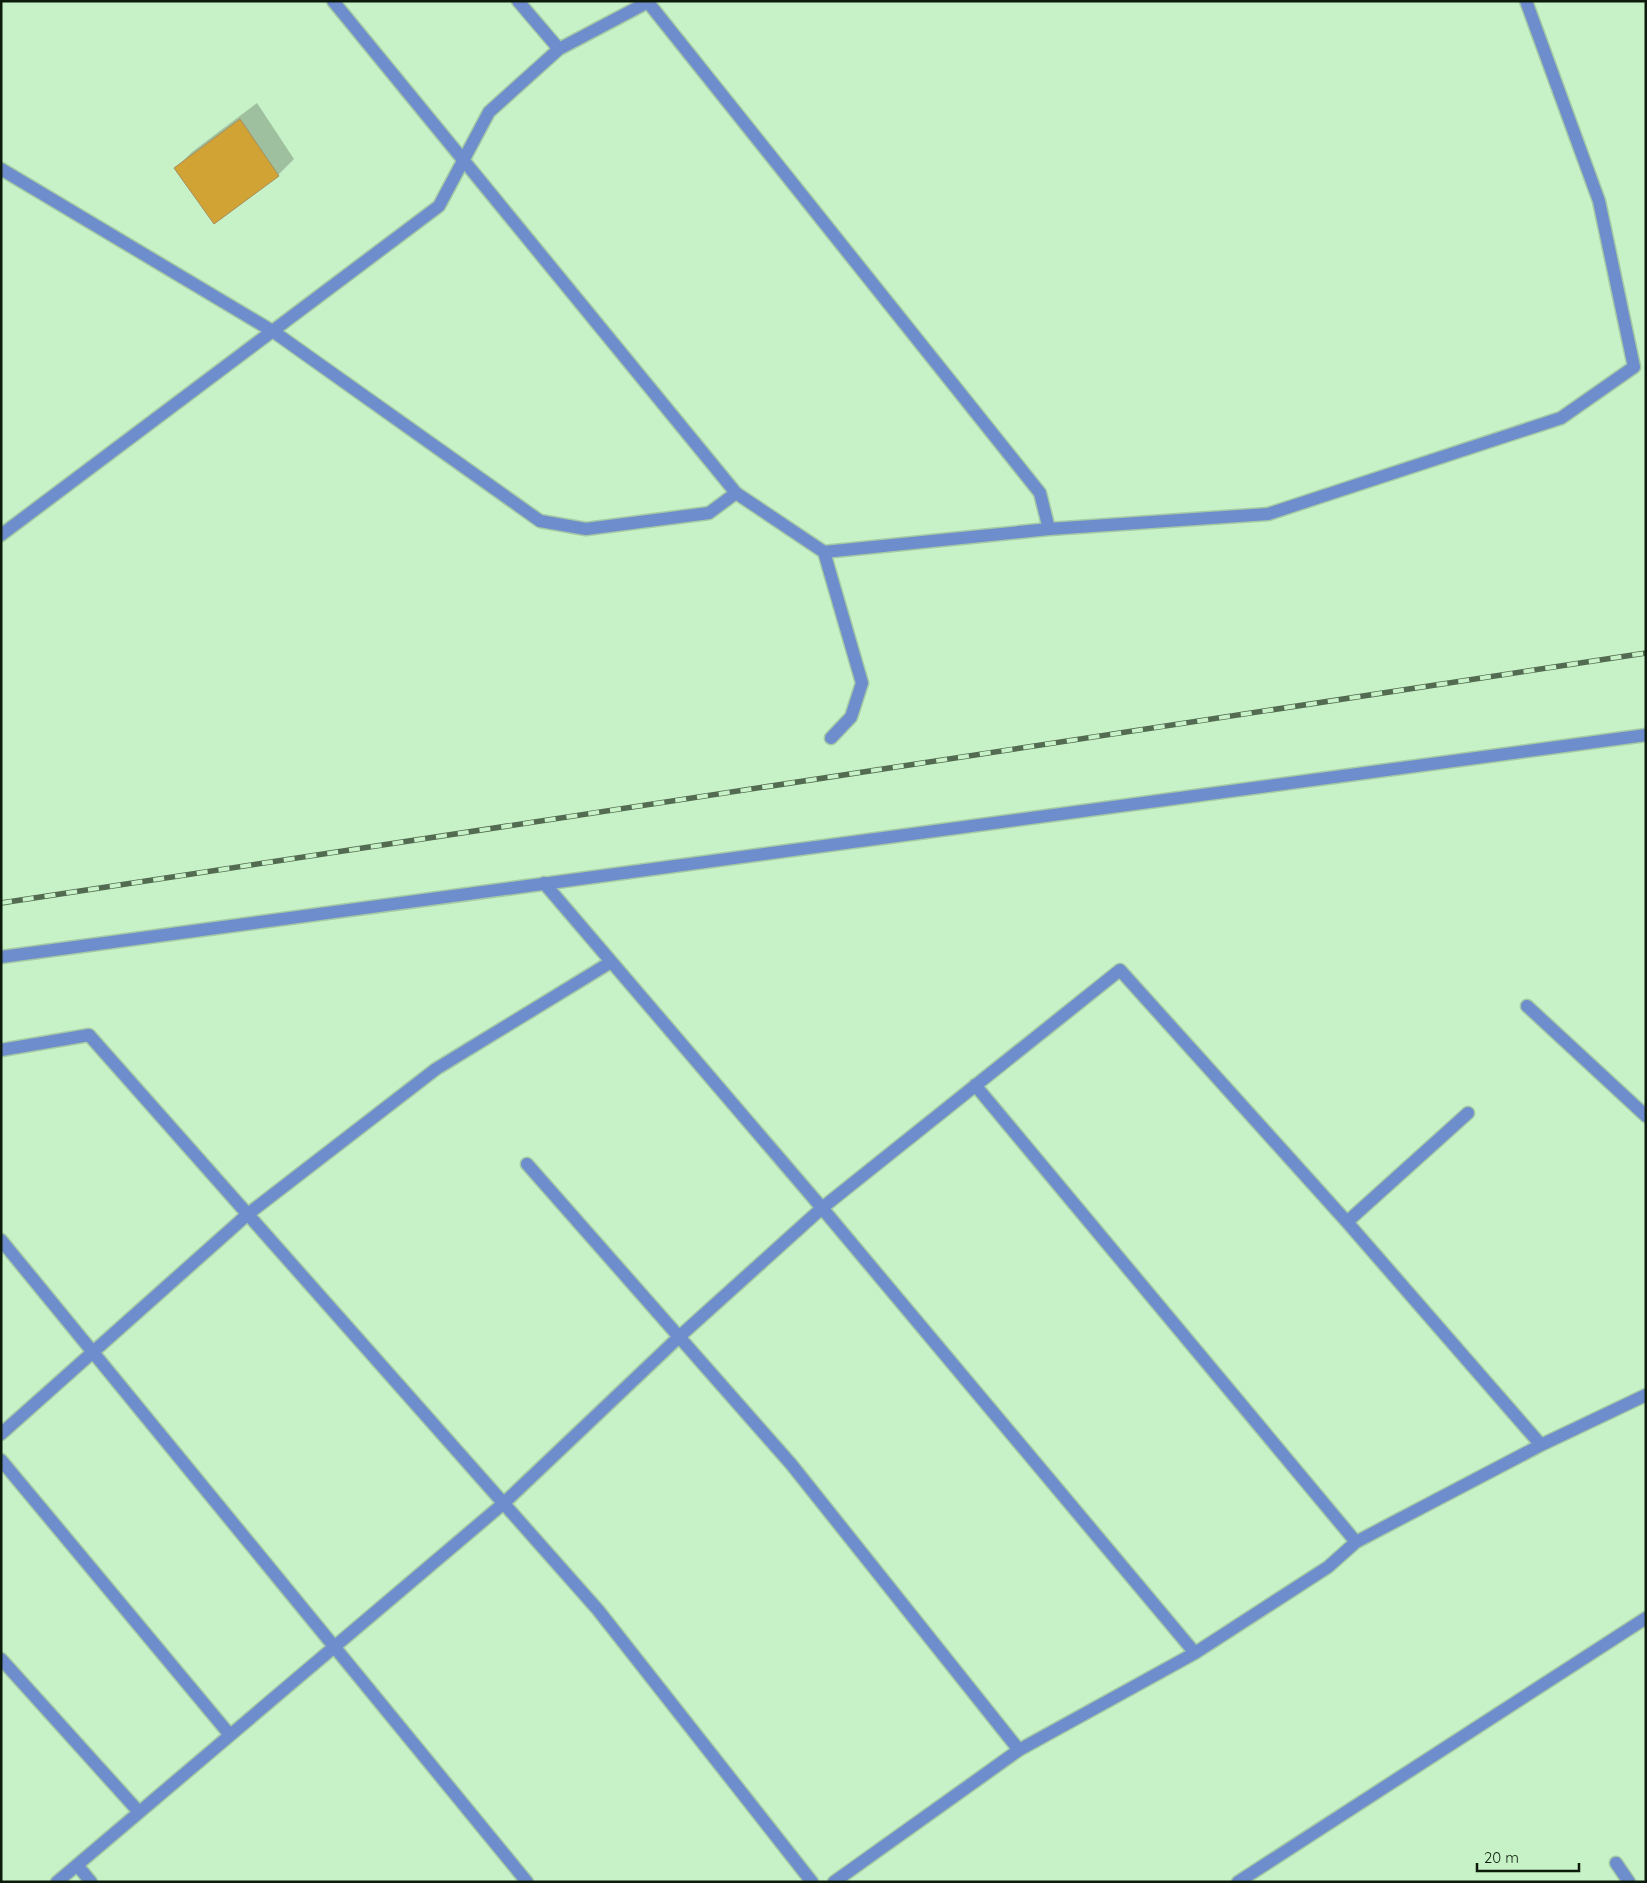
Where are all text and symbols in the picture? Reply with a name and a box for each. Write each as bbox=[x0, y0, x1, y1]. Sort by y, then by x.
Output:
scale bar bbox=[1477, 1840, 1580, 1872]
text: 20 m bbox=[1484, 1848, 1519, 1867]

